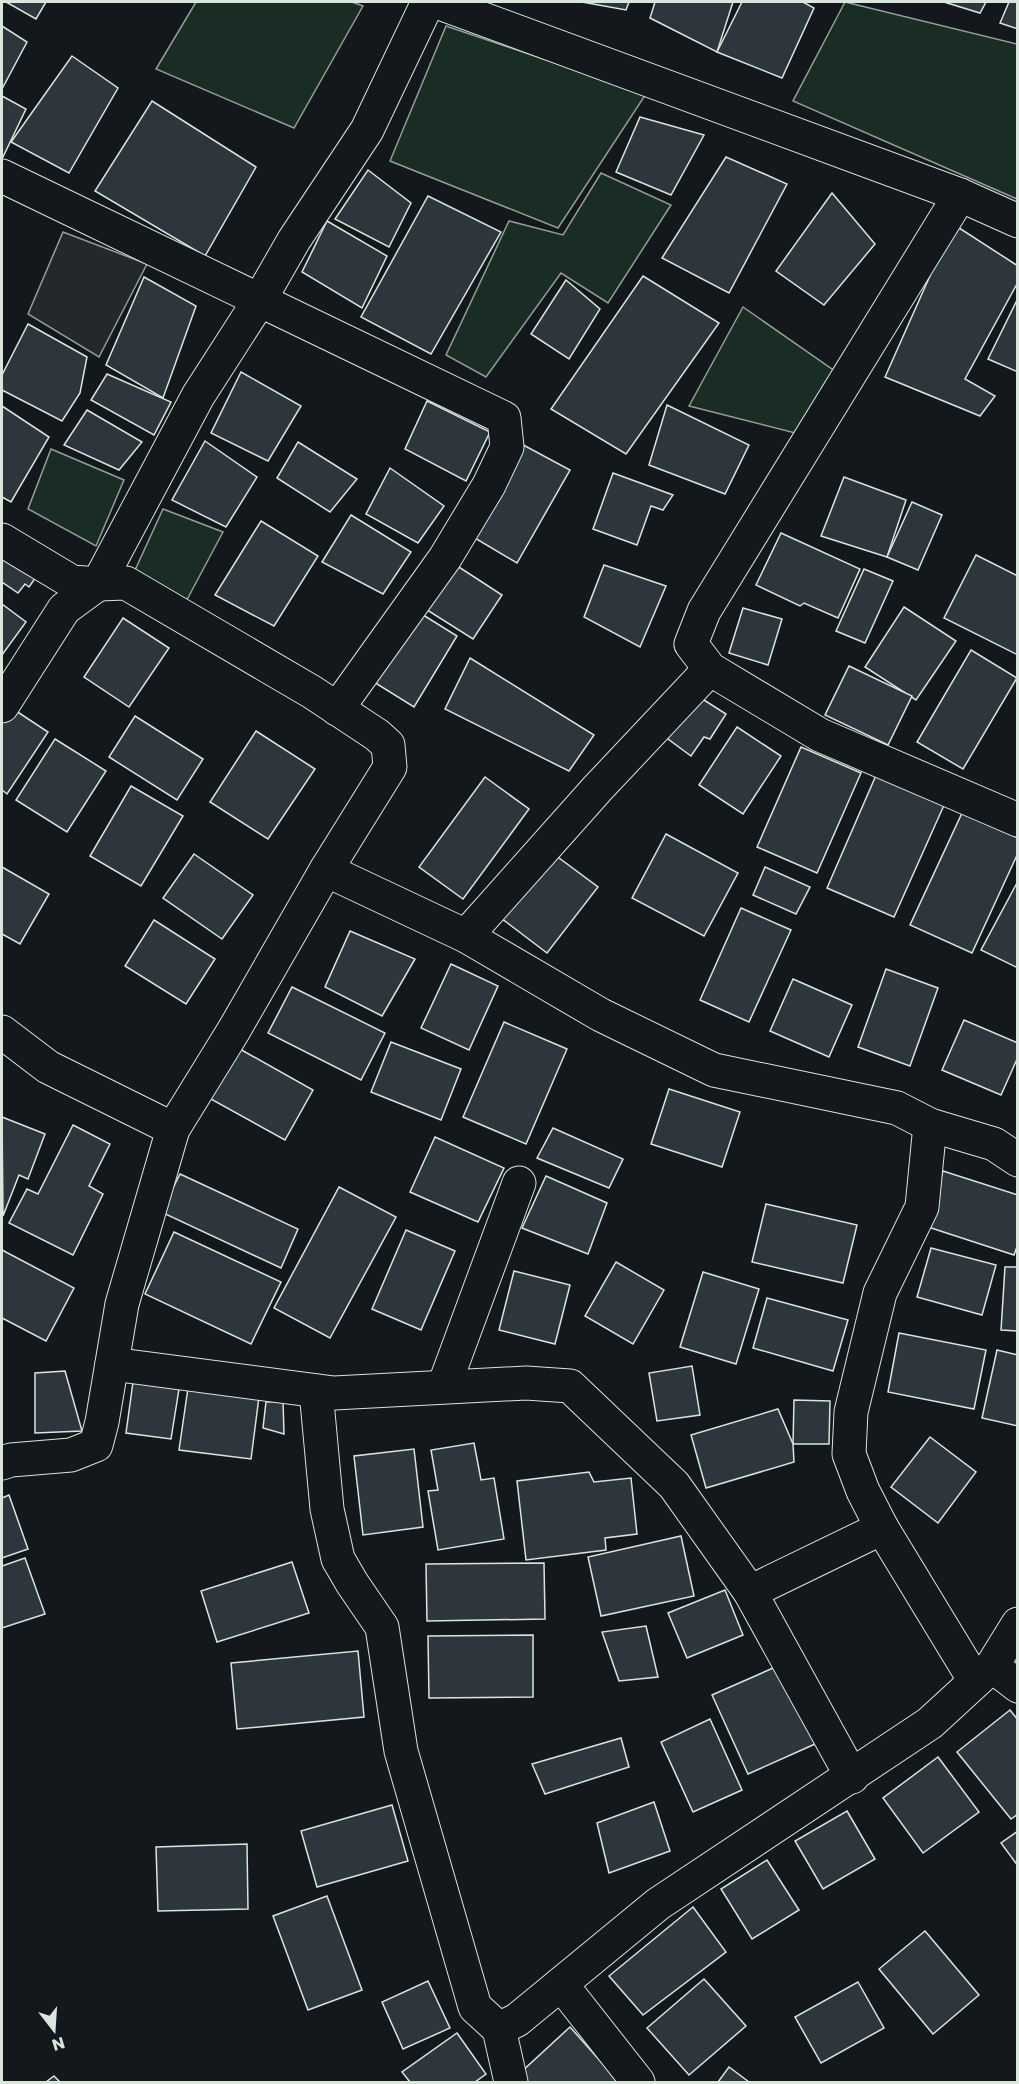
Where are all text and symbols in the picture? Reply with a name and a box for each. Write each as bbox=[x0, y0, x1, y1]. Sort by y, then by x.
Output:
north arrow bbox=[24, 2000, 84, 2060]
text: N bbox=[49, 2031, 67, 2057]

